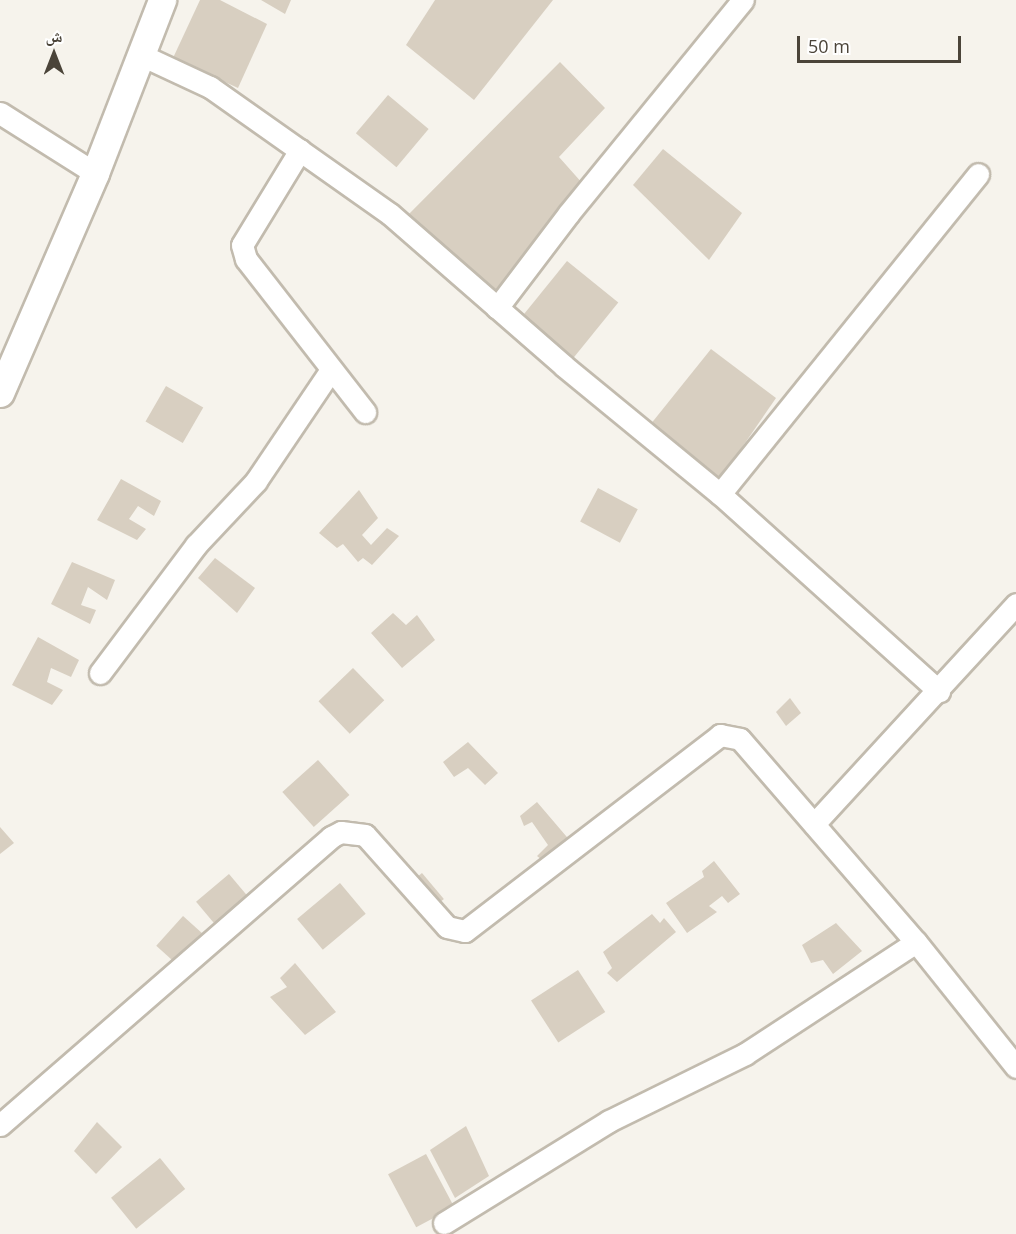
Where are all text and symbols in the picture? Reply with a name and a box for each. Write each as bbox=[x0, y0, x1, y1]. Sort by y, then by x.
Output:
north arrow bbox=[24, 24, 84, 84]
scale bar bbox=[800, 24, 964, 62]
text: ش bbox=[46, 25, 62, 47]
text: 50 m bbox=[808, 34, 850, 58]

